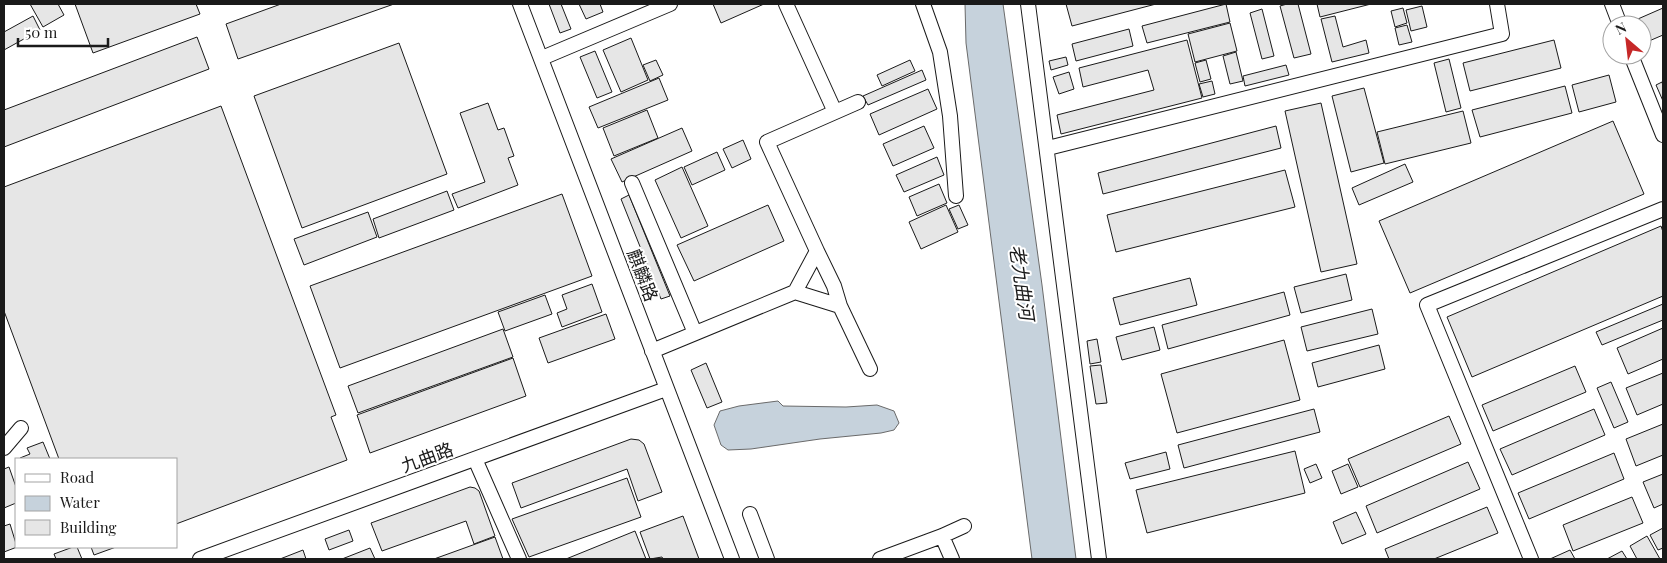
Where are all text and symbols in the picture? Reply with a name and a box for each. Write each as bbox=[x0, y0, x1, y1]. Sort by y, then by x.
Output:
scale bar bbox=[18, 15, 108, 47]
north arrow bbox=[1602, 15, 1652, 65]
text: N bbox=[1612, 17, 1630, 39]
text: 50 m bbox=[25, 22, 58, 42]
water label: 老九曲河 bbox=[1005, 243, 1042, 325]
street label: 麒麟路 bbox=[622, 245, 664, 305]
street label: 九曲路 bbox=[398, 436, 456, 478]
legend bbox=[15, 458, 178, 548]
text: Road bbox=[60, 467, 94, 487]
text: Water bbox=[59, 492, 100, 512]
text: Building bbox=[60, 517, 117, 537]

